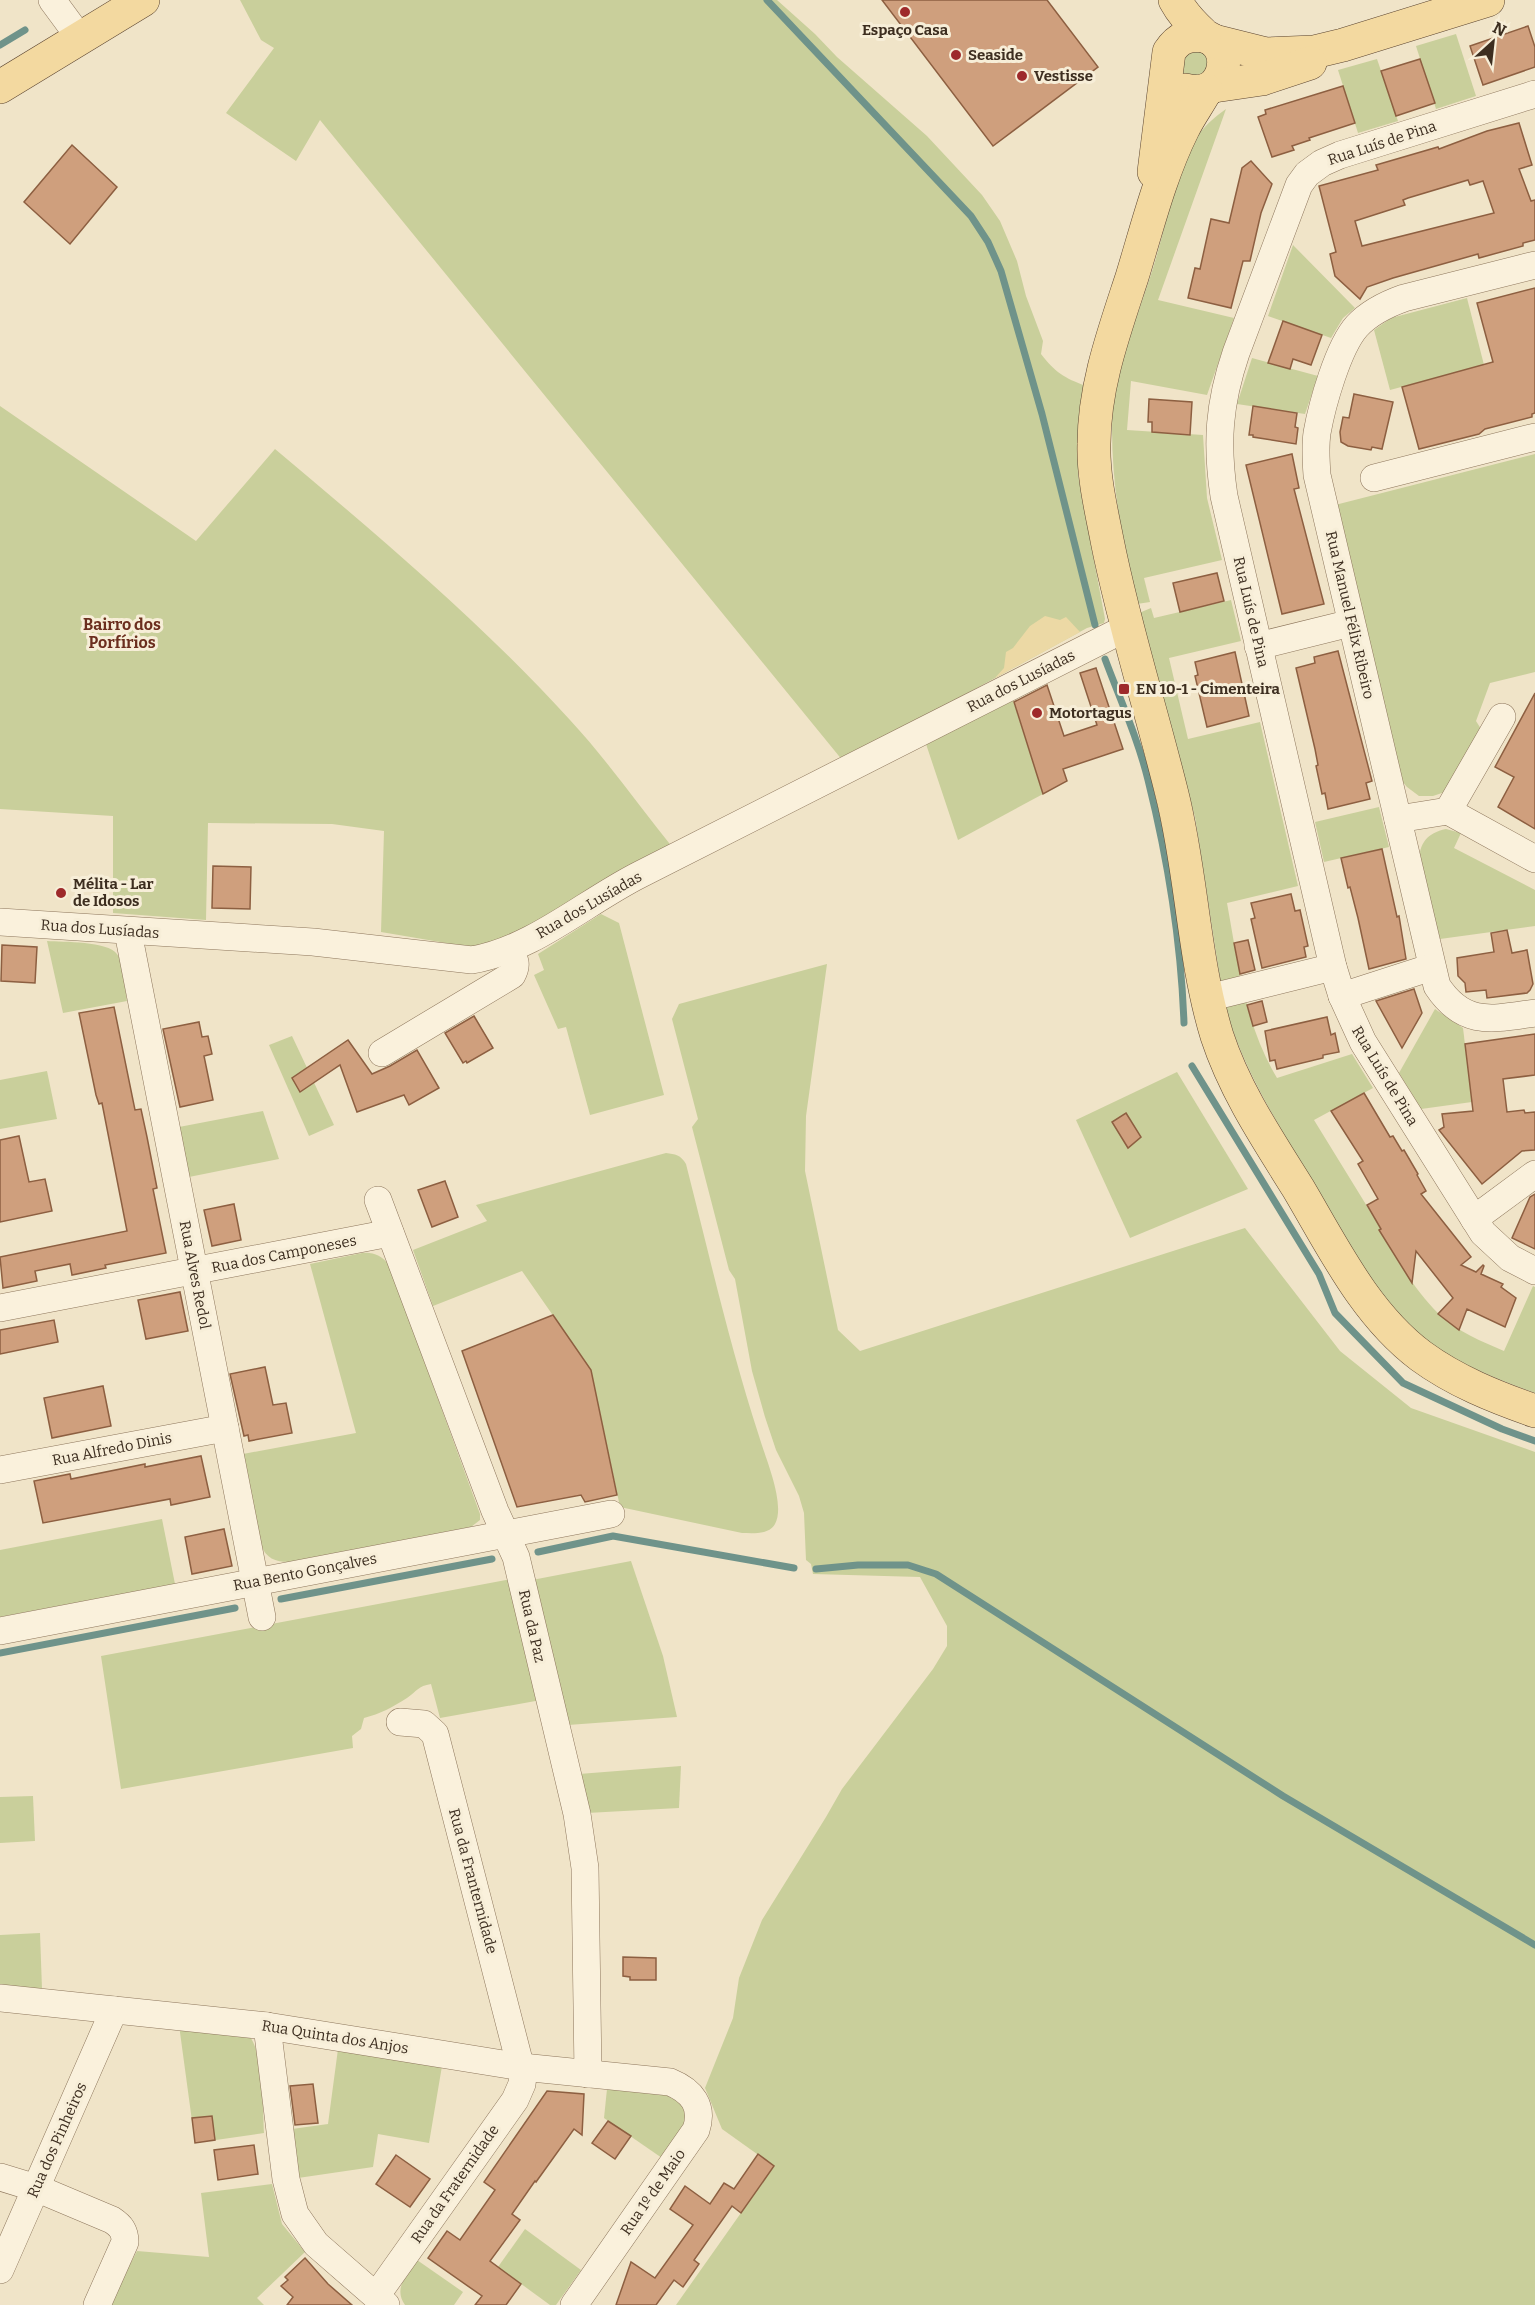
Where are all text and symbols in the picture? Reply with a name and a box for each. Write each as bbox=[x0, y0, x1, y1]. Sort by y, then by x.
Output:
marker: Espaço Casa bbox=[898, 5, 912, 19]
north arrow bbox=[1463, 12, 1523, 72]
text: N bbox=[1490, 18, 1509, 40]
place label: Espaço Casa bbox=[862, 21, 949, 39]
place label: Seaside bbox=[968, 46, 1023, 64]
marker: Seaside bbox=[949, 48, 963, 62]
place label: Vestisse bbox=[1034, 67, 1093, 85]
marker: Vestisse bbox=[1015, 69, 1029, 83]
street label: Rua Luís de Pina bbox=[1325, 117, 1439, 169]
street label: Rua Manuel Félix Ribeiro bbox=[1322, 529, 1378, 701]
street label: Rua Luís de Pina bbox=[1230, 555, 1272, 669]
district label: Bairro dos Porfírios bbox=[83, 615, 161, 652]
street label: Rua dos Lusíadas bbox=[964, 646, 1078, 716]
place label: EN 10-1 - Cimenteira bbox=[1136, 680, 1280, 698]
marker: EN 10-1 - Cimenteira bbox=[1117, 682, 1131, 696]
place label: Motortagus bbox=[1049, 704, 1132, 722]
marker: Motortagus bbox=[1030, 706, 1044, 720]
street label: Rua dos Lusíadas bbox=[533, 867, 645, 943]
place label: Mélita - Lar de Idosos bbox=[73, 875, 154, 910]
marker: Mélita - Lar de Idosos bbox=[54, 886, 68, 900]
street label: Rua dos Lusíadas bbox=[40, 916, 160, 942]
street label: Rua Luís de Pina bbox=[1348, 1023, 1422, 1129]
street label: Rua Alves Redol bbox=[176, 1219, 214, 1331]
street label: Rua dos Camponeses bbox=[210, 1231, 358, 1277]
street label: Rua Alfredo Dinis bbox=[51, 1429, 173, 1469]
street label: Rua Bento Gonçalves bbox=[232, 1549, 378, 1595]
street label: Rua da Paz bbox=[515, 1588, 549, 1664]
street label: Rua da Franternidade bbox=[445, 1806, 501, 1956]
street label: Rua Quinta dos Anjos bbox=[260, 2017, 410, 2057]
street label: Rua dos Pinheiros bbox=[23, 2079, 91, 2201]
street label: Rua da Fraternidade bbox=[407, 2121, 503, 2247]
street label: Rua 1º de Maio bbox=[617, 2145, 689, 2239]

